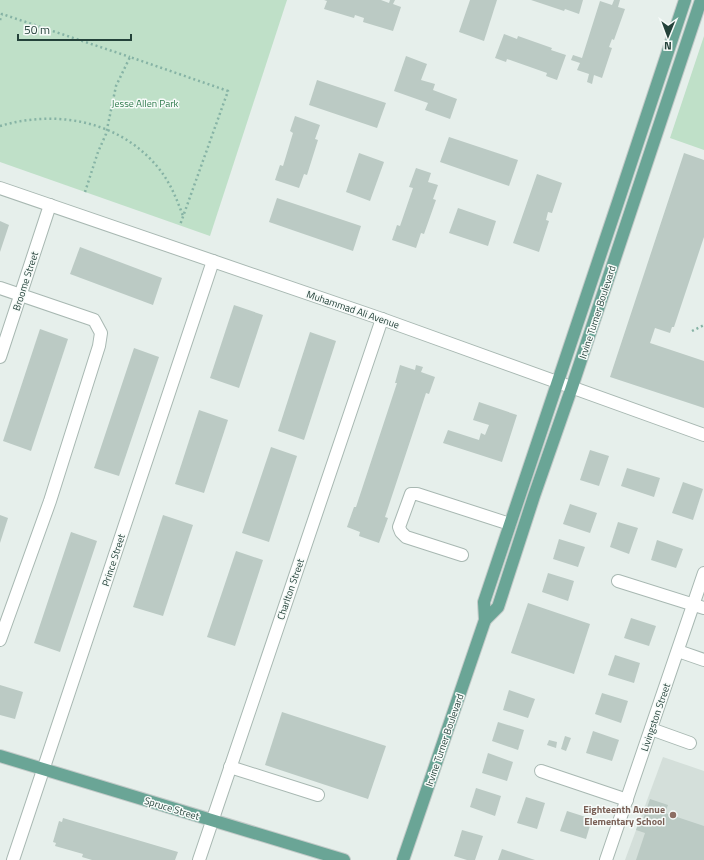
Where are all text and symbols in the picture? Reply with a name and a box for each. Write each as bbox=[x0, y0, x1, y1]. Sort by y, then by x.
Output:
scale bar bbox=[18, 16, 131, 42]
north arrow bbox=[648, 16, 688, 56]
text: 50 m bbox=[24, 20, 50, 39]
text: N bbox=[664, 38, 672, 54]
park label: Jesse Allen Park bbox=[112, 96, 179, 111]
street label: Broome Street bbox=[9, 249, 42, 313]
street label: Irvine Turner Boulevard bbox=[575, 264, 620, 361]
street label: Muhammad Ali Avenue bbox=[304, 287, 401, 332]
street label: Prince Street bbox=[98, 532, 129, 588]
street label: Charlton Street bbox=[273, 556, 308, 622]
street label: Livingston Street bbox=[637, 681, 674, 753]
street label: Irvine Turner Boulevard bbox=[422, 692, 467, 789]
street label: Spruce Street bbox=[143, 793, 202, 824]
place label: Eighteenth Avenue Elementary School bbox=[583, 802, 665, 829]
marker: Eighteenth Avenue Elementary School bbox=[668, 810, 678, 820]

